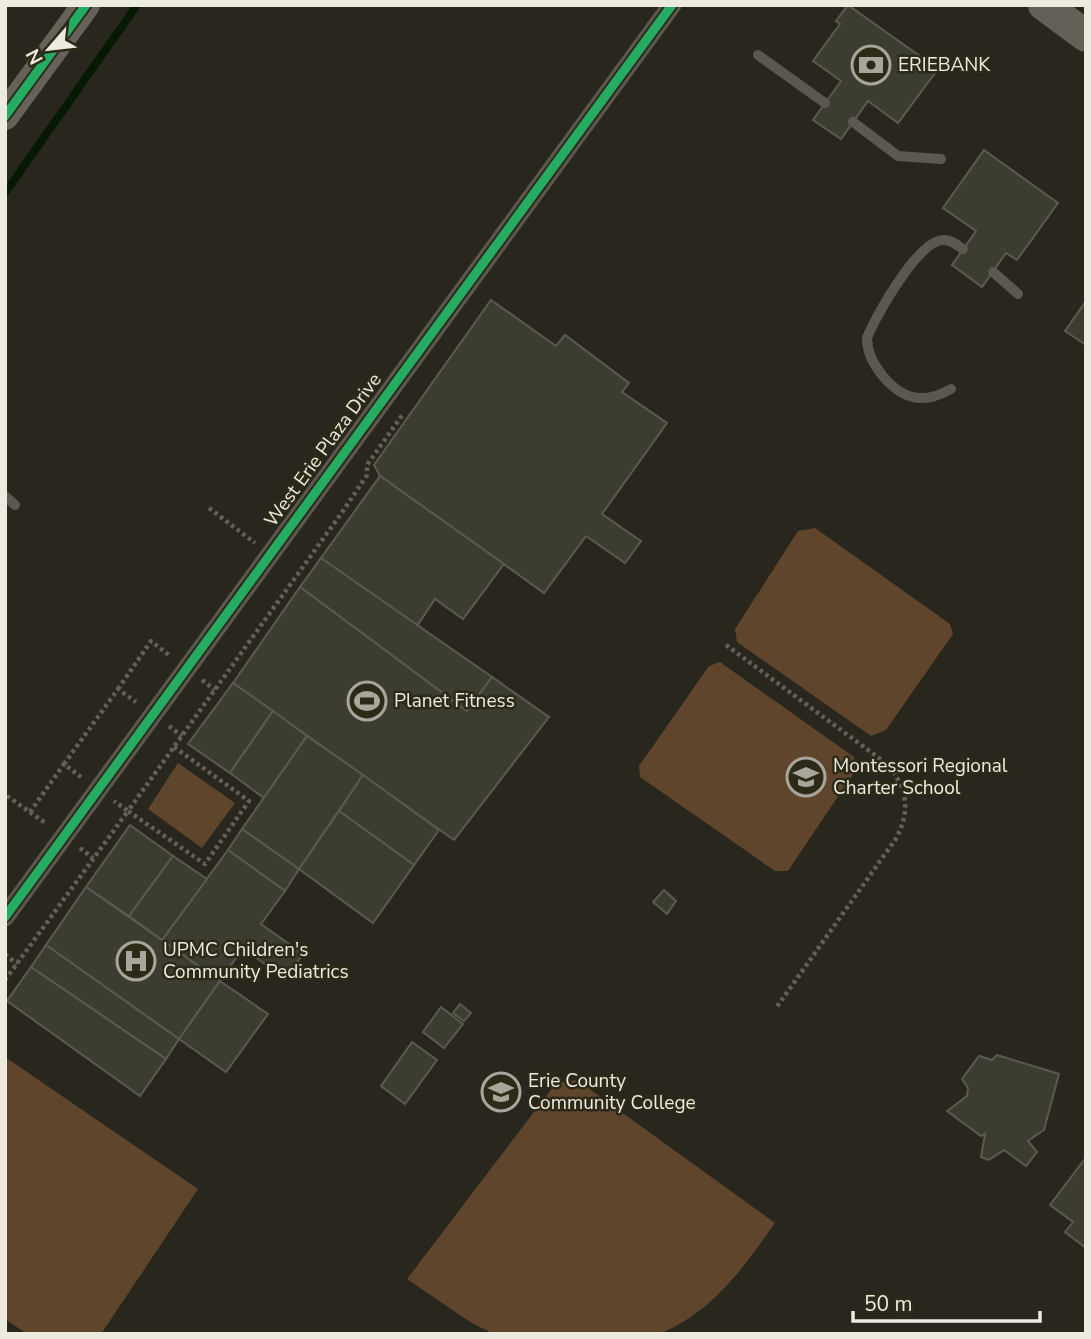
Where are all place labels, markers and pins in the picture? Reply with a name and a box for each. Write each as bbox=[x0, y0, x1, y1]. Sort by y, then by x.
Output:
bank icon: ERIEBANK bbox=[850, 44, 892, 86]
place label: ERIEBANK bbox=[898, 52, 991, 78]
sports icon: Planet Fitness bbox=[346, 680, 388, 722]
place label: Planet Fitness bbox=[394, 688, 515, 714]
place label: Montessori Regional Charter School bbox=[833, 753, 1008, 801]
school or university icon: Montessori Regional Charter School bbox=[785, 756, 827, 798]
place label: UPMC Children's Community Pediatrics bbox=[163, 937, 349, 985]
hospital icon: UPMC Children's Community Pediatrics bbox=[115, 940, 157, 982]
place label: Erie County Community College bbox=[528, 1068, 696, 1116]
school or university icon: Erie County Community College bbox=[480, 1071, 522, 1113]

